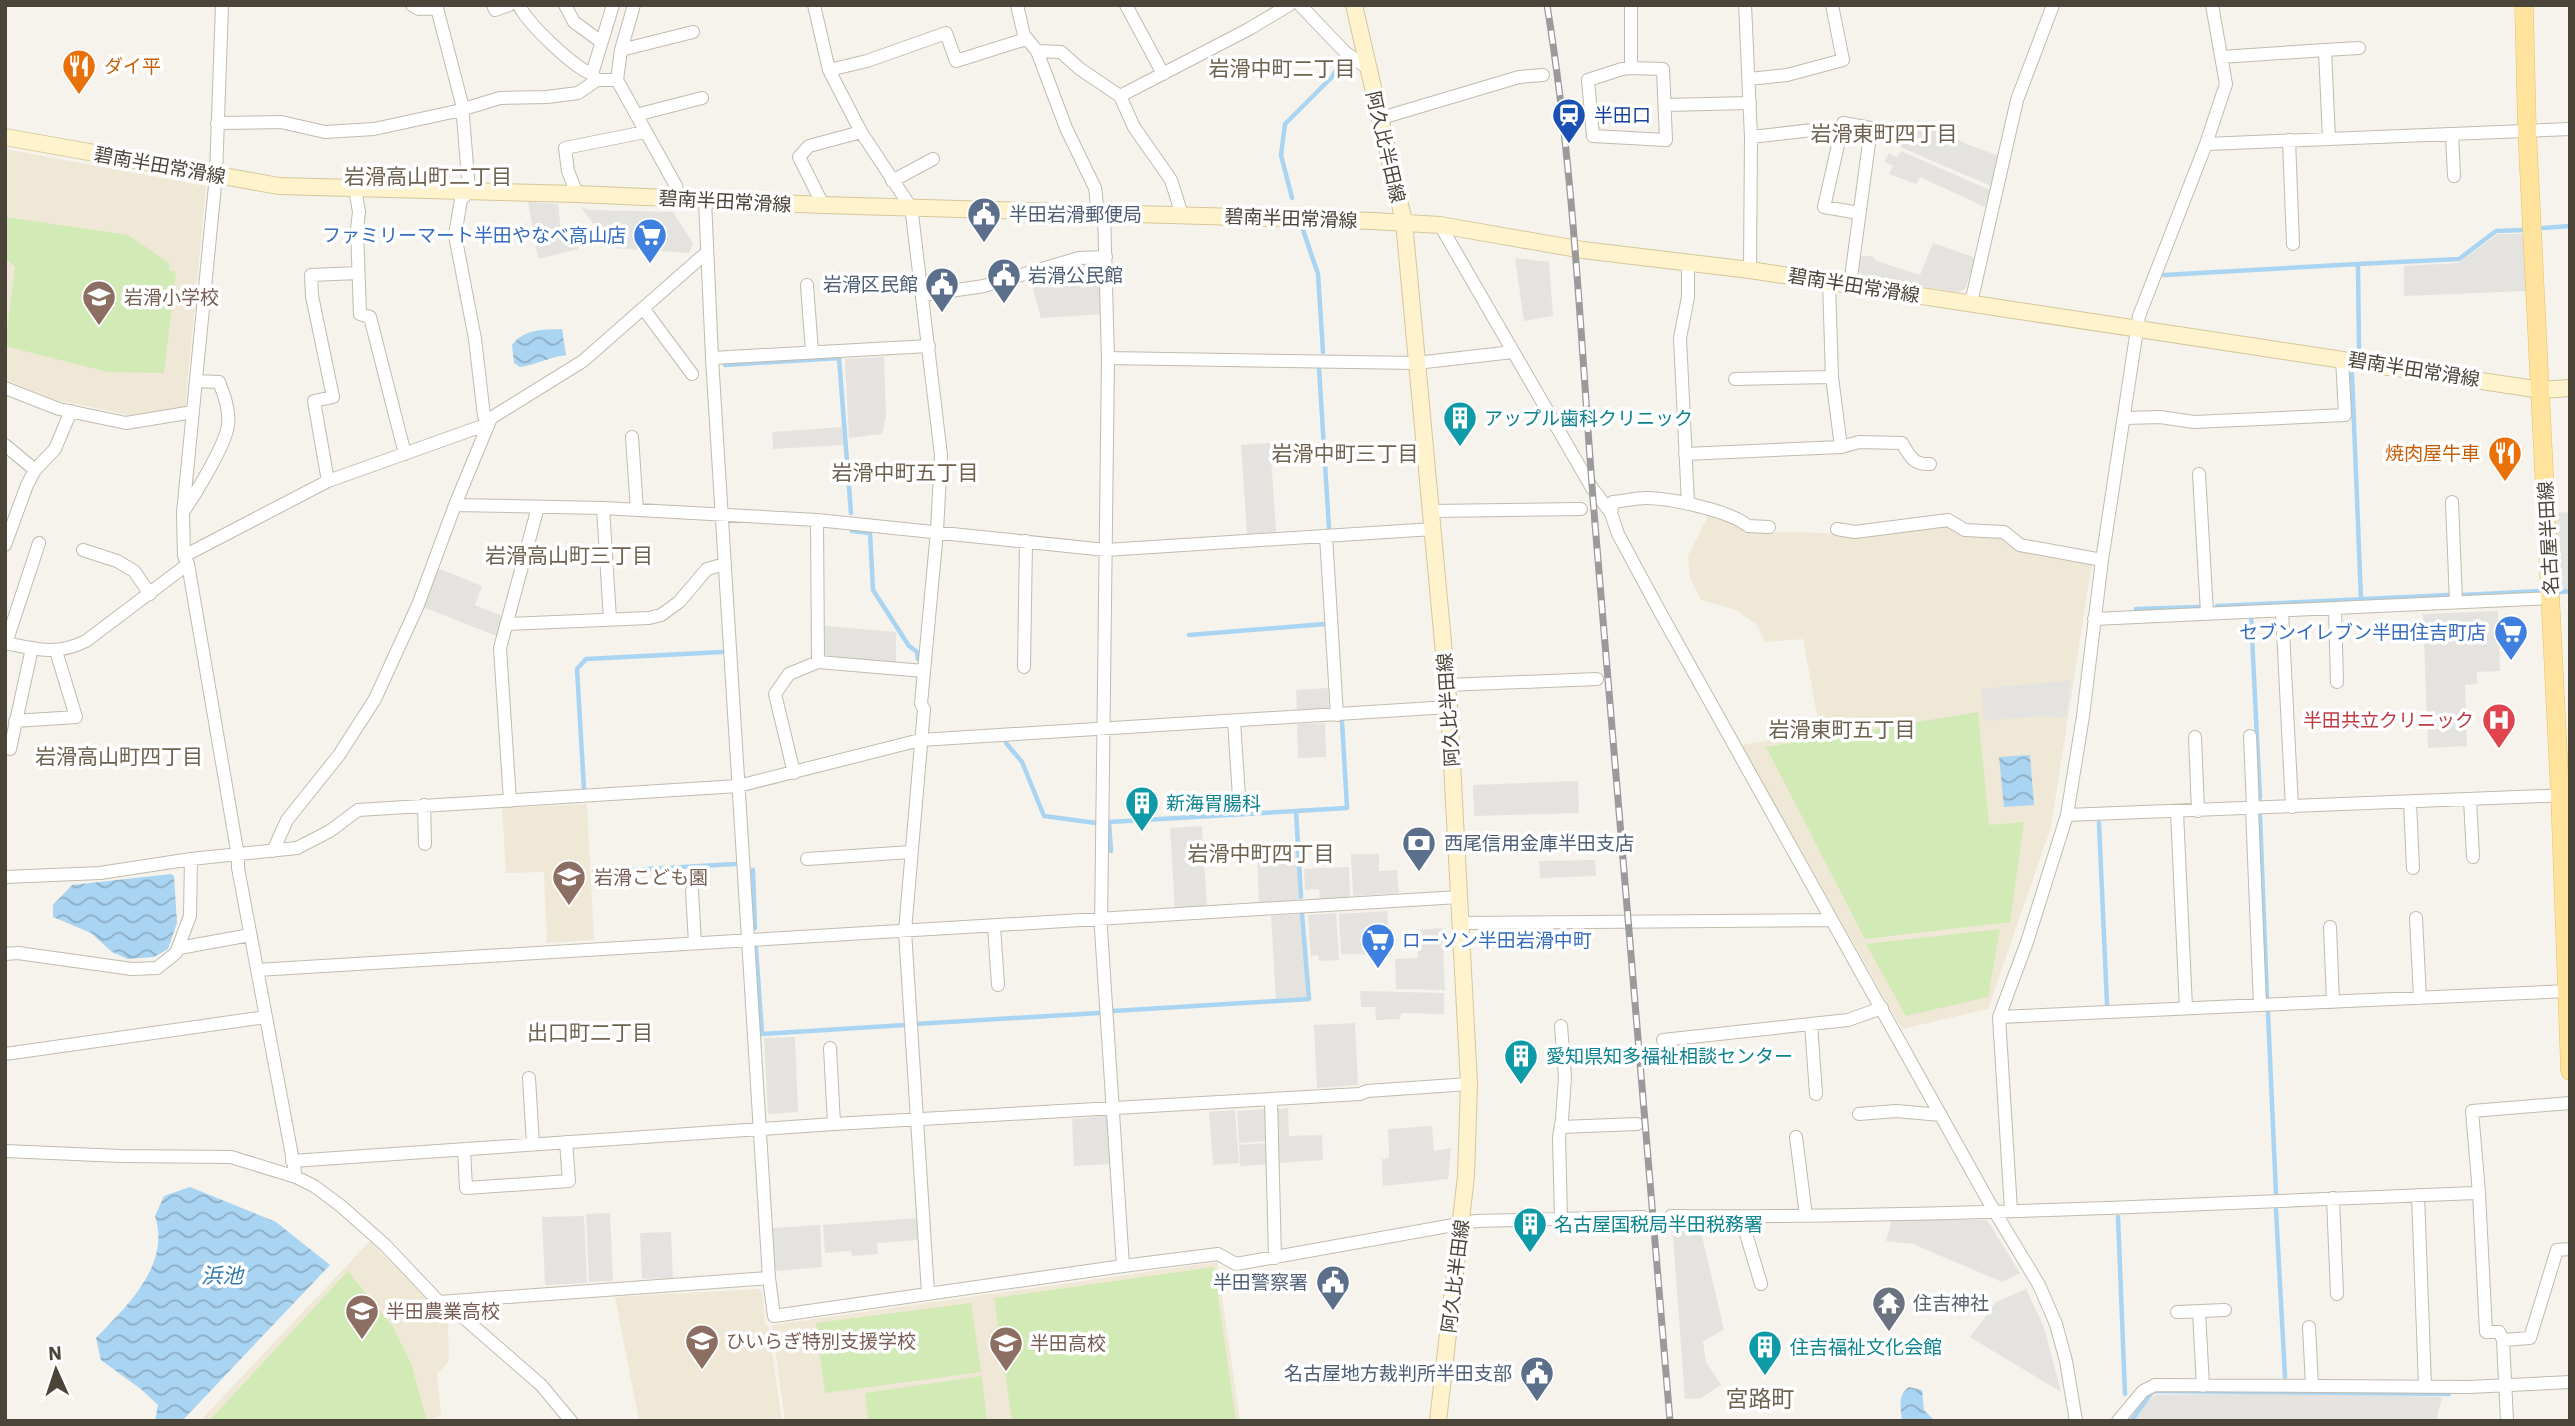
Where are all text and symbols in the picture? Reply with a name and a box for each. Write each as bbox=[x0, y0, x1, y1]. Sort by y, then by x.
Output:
restaurant icon: ダイ平 bbox=[60, 47, 98, 96]
place label: ダイ平 bbox=[104, 54, 161, 78]
district label: 岩滑中町二丁目 bbox=[1209, 54, 1356, 82]
street label: 阿久比半田線 bbox=[1361, 89, 1411, 205]
station icon: 半田口 bbox=[1550, 96, 1588, 145]
place label: 半田口 bbox=[1594, 103, 1651, 127]
district label: 岩滑東町四丁目 bbox=[1811, 119, 1958, 147]
street label: 碧南半田常滑線 bbox=[92, 142, 228, 188]
district label: 岩滑高山町二丁目 bbox=[344, 162, 512, 190]
street label: 碧南半田常滑線 bbox=[658, 186, 792, 216]
public building icon: 半田岩滑郵便局 bbox=[965, 195, 1003, 244]
place label: 半田岩滑郵便局 bbox=[1009, 202, 1142, 226]
street label: 碧南半田常滑線 bbox=[1224, 204, 1358, 232]
supermarket icon: ファミリーマート半田やなべ高山店 bbox=[631, 216, 669, 265]
place label: ファミリーマート半田やなべ高山店 bbox=[322, 223, 626, 247]
public building icon: 岩滑公民館 bbox=[985, 256, 1023, 305]
place label: 岩滑公民館 bbox=[1028, 263, 1123, 287]
street label: 碧南半田常滑線 bbox=[1786, 263, 1922, 307]
public building icon: 岩滑区民館 bbox=[923, 265, 961, 314]
place label: 岩滑区民館 bbox=[823, 272, 918, 296]
school or university icon: 岩滑小学校 bbox=[80, 278, 118, 327]
place label: 岩滑小学校 bbox=[124, 285, 219, 309]
street label: 碧南半田常滑線 bbox=[2346, 347, 2482, 391]
building icon: アップル歯科クリニック bbox=[1441, 399, 1479, 448]
place label: アップル歯科クリニック bbox=[1484, 406, 1693, 430]
restaurant icon: 焼肉屋牛車 bbox=[2486, 434, 2524, 483]
district label: 岩滑中町三丁目 bbox=[1272, 439, 1419, 467]
place label: 焼肉屋牛車 bbox=[2385, 441, 2480, 465]
district label: 岩滑中町五丁目 bbox=[832, 458, 979, 486]
street label: 名古屋半田線 bbox=[2533, 480, 2563, 596]
district label: 岩滑高山町三丁目 bbox=[485, 541, 653, 569]
supermarket icon: セブンイレブン半田住吉町店 bbox=[2492, 613, 2530, 662]
place label: セブンイレブン半田住吉町店 bbox=[2239, 620, 2486, 644]
street label: 阿久比半田線 bbox=[1432, 652, 1464, 768]
hospital icon: 半田共立クリニック bbox=[2480, 701, 2518, 750]
place label: 半田共立クリニック bbox=[2303, 708, 2474, 732]
district label: 岩滑東町五丁目 bbox=[1769, 715, 1916, 743]
district label: 岩滑高山町四丁目 bbox=[35, 742, 203, 770]
building icon: 新海胃腸科 bbox=[1123, 784, 1161, 833]
place label: 新海胃腸科 bbox=[1166, 791, 1261, 815]
bank icon: 西尾信用金庫半田支店 bbox=[1400, 824, 1438, 873]
place label: 西尾信用金庫半田支店 bbox=[1444, 831, 1634, 855]
district label: 岩滑中町四丁目 bbox=[1188, 839, 1335, 867]
school or university icon: 岩滑こども園 bbox=[550, 858, 588, 907]
place label: 岩滑こども園 bbox=[594, 865, 708, 889]
supermarket icon: ローソン半田岩滑中町 bbox=[1359, 921, 1397, 970]
place label: ローソン半田岩滑中町 bbox=[1402, 928, 1592, 952]
district label: 出口町二丁目 bbox=[527, 1018, 653, 1046]
building icon: 愛知県知多福祉相談センター bbox=[1502, 1037, 1540, 1086]
place label: 愛知県知多福祉相談センター bbox=[1546, 1044, 1793, 1068]
building icon: 名古屋国税局半田税務署 bbox=[1511, 1205, 1549, 1254]
place label: 名古屋国税局半田税務署 bbox=[1554, 1212, 1763, 1236]
street label: 阿久比半田線 bbox=[1436, 1218, 1474, 1334]
water label: 浜池 bbox=[201, 1261, 245, 1289]
public building icon: 半田警察署 bbox=[1314, 1263, 1352, 1312]
place label: 半田警察署 bbox=[1213, 1270, 1308, 1294]
temple icon: 住吉神社 bbox=[1870, 1284, 1908, 1333]
place label: 住吉神社 bbox=[1913, 1291, 1989, 1315]
school or university icon: 半田農業高校 bbox=[343, 1292, 381, 1341]
place label: 半田農業高校 bbox=[386, 1299, 500, 1323]
school or university icon: ひいらぎ特別支援学校 bbox=[683, 1322, 721, 1371]
school or university icon: 半田高校 bbox=[987, 1324, 1025, 1373]
building icon: 住吉福祉文化会館 bbox=[1746, 1328, 1784, 1377]
place label: ひいらぎ特別支援学校 bbox=[726, 1329, 916, 1353]
place label: 半田高校 bbox=[1030, 1331, 1106, 1355]
north arrow bbox=[21, 1335, 91, 1405]
place label: 住吉福祉文化会館 bbox=[1790, 1335, 1942, 1359]
text: N bbox=[48, 1341, 63, 1365]
public building icon: 名古屋地方裁判所半田支部 bbox=[1518, 1354, 1556, 1403]
place label: 名古屋地方裁判所半田支部 bbox=[1284, 1361, 1512, 1385]
district label: 宮路町 bbox=[1726, 1383, 1795, 1413]

